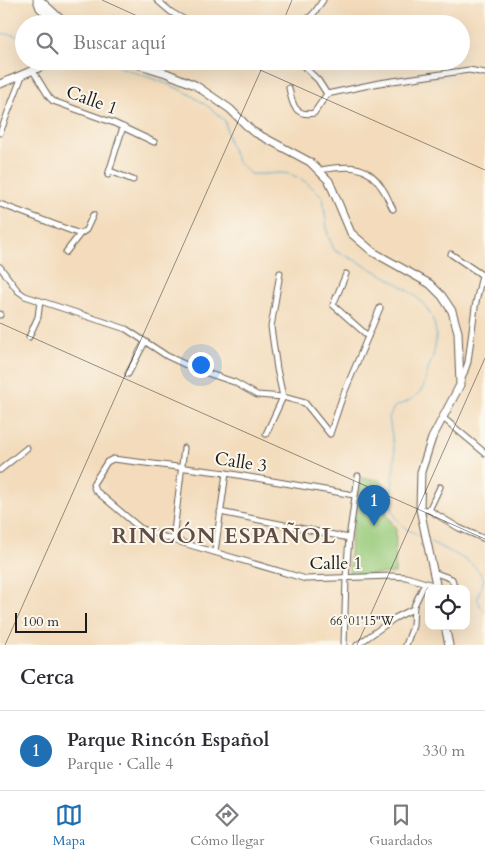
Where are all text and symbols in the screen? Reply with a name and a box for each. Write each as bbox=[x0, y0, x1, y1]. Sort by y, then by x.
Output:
search box bbox=[15, 15, 470, 70]
icon: search bbox=[33, 29, 61, 57]
text: Buscar aquí bbox=[73, 30, 166, 56]
street label: Calle 1 bbox=[63, 80, 121, 121]
your location bbox=[188, 352, 214, 378]
street label: Calle 3 bbox=[213, 446, 269, 479]
pin: 1 bbox=[358, 485, 390, 526]
district label: RINCÓN ESPAÑOL bbox=[111, 521, 337, 551]
street label: Calle 1 bbox=[310, 551, 362, 576]
map controls bbox=[425, 585, 470, 630]
button: locate bbox=[425, 585, 470, 630]
scale bar bbox=[15, 610, 88, 633]
text: 100 m bbox=[22, 612, 59, 631]
text: 66°01'15"W bbox=[330, 613, 395, 629]
text: Cerca bbox=[20, 663, 74, 692]
text: Parque Rincón Español bbox=[67, 727, 269, 753]
text: 1 bbox=[32, 740, 40, 762]
text: 330 m bbox=[423, 740, 465, 762]
text: Parque · Calle 4 bbox=[67, 753, 174, 775]
tab: Mapa bbox=[53, 801, 85, 850]
tab: Cómo llegar bbox=[190, 801, 264, 850]
tab: Guardados bbox=[369, 801, 432, 850]

